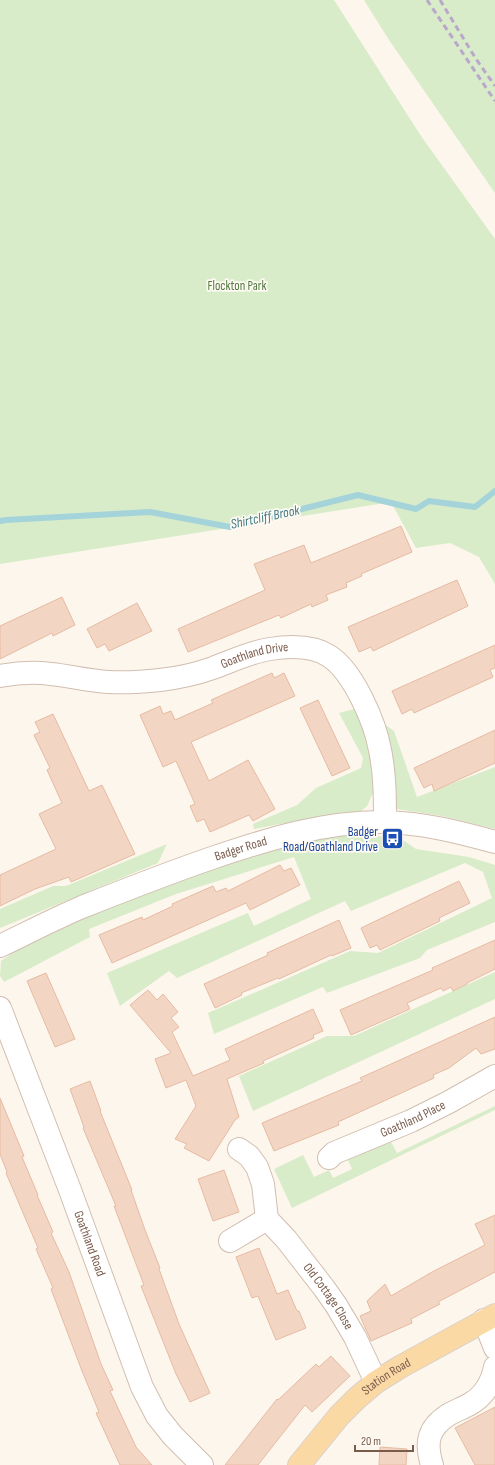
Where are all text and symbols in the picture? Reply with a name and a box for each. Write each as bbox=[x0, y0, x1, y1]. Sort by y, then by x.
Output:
park label: Flockton Park bbox=[208, 278, 266, 294]
water label: Shirtcliff Brook bbox=[229, 501, 302, 533]
street label: Goathland Drive bbox=[218, 639, 289, 672]
place label: Badger Road/Goathland Drive bbox=[283, 824, 378, 855]
bus stop icon: Badger Road/Goathland Drive bbox=[380, 826, 406, 852]
street label: Badger Road bbox=[212, 833, 269, 865]
street label: Goathland Place bbox=[378, 1097, 448, 1141]
street label: Goathland Road bbox=[70, 1209, 109, 1279]
street label: Old Cottage Close bbox=[300, 1260, 357, 1332]
street label: Station Road bbox=[358, 1355, 413, 1399]
scale bar bbox=[355, 1427, 413, 1453]
text: 20 m bbox=[361, 1434, 381, 1449]

